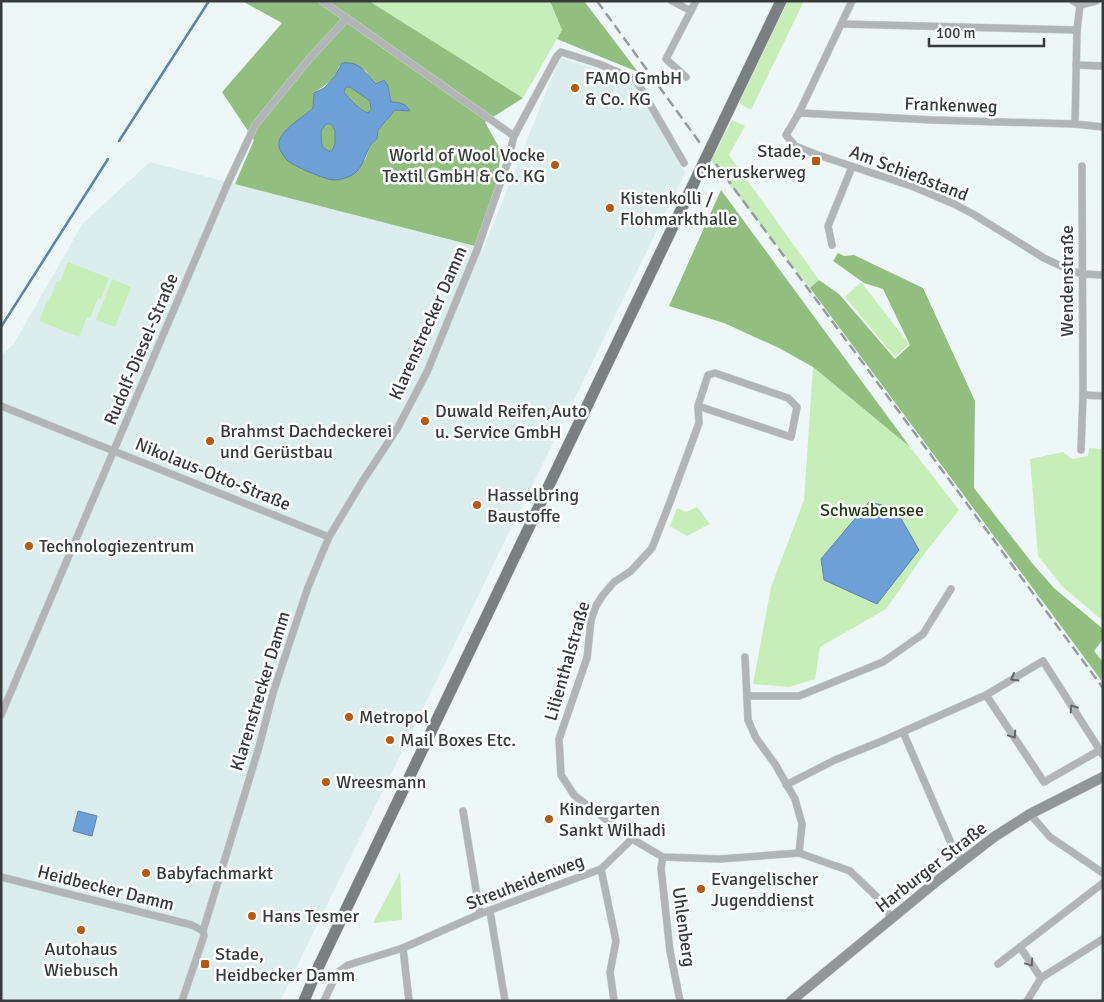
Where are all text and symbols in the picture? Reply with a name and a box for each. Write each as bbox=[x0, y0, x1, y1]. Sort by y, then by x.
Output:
scale bar bbox=[929, 15, 1044, 47]
text: 100 m bbox=[936, 24, 976, 42]
place label: FAMO GmbH & Co. KG bbox=[585, 67, 682, 110]
marker: FAMO GmbH & Co. KG bbox=[569, 82, 581, 94]
street label: Frankenweg bbox=[904, 92, 998, 118]
place label: Stade, Cheruskerweg bbox=[696, 140, 806, 183]
street label: Am Schießstand bbox=[847, 140, 971, 206]
place label: World of Wool Vocke Textil GmbH & Co. KG bbox=[382, 144, 545, 187]
marker: Stade, Cheruskerweg bbox=[810, 155, 822, 167]
marker: World of Wool Vocke Textil GmbH & Co. KG bbox=[549, 159, 561, 171]
place label: Kistenkolli / Flohmarkthalle bbox=[620, 187, 737, 230]
marker: Kistenkolli / Flohmarkthalle bbox=[604, 202, 616, 214]
street label: Wendenstraße bbox=[1056, 225, 1078, 337]
street label: Klarenstrecker Damm bbox=[384, 243, 472, 403]
street label: Rudolf-Diesel-Straße bbox=[99, 270, 183, 428]
place label: Duwald Reifen,Auto u. Service GmbH bbox=[435, 400, 587, 443]
marker: Duwald Reifen,Auto u. Service GmbH bbox=[419, 415, 431, 427]
place label: Brahmst Dachdeckerei und Gerüstbau bbox=[220, 420, 392, 463]
street label: Nikolaus-Otto-Straße bbox=[132, 433, 294, 515]
marker: Brahmst Dachdeckerei und Gerüstbau bbox=[204, 435, 216, 447]
place label: Hasselbring Baustoffe bbox=[487, 484, 579, 527]
marker: Hasselbring Baustoffe bbox=[471, 499, 483, 511]
park label: Schwabensee bbox=[820, 499, 924, 521]
place label: Technologiezentrum bbox=[39, 535, 194, 557]
marker: Technologiezentrum bbox=[23, 540, 35, 552]
street label: Lilienthalstraße bbox=[539, 599, 595, 723]
street label: Klarenstrecker Damm bbox=[225, 609, 295, 773]
one-way arrow bbox=[1011, 671, 1020, 681]
one-way arrow bbox=[1070, 705, 1080, 714]
place label: Metropol bbox=[359, 706, 429, 728]
marker: Metropol bbox=[343, 711, 355, 723]
place label: Mail Boxes Etc. bbox=[400, 729, 516, 751]
one-way arrow bbox=[1007, 729, 1016, 739]
marker: Mail Boxes Etc. bbox=[384, 734, 396, 746]
place label: Wreesmann bbox=[336, 771, 426, 793]
marker: Wreesmann bbox=[320, 776, 332, 788]
place label: Kindergarten Sankt Wilhadi bbox=[559, 798, 666, 841]
marker: Kindergarten Sankt Wilhadi bbox=[543, 813, 555, 825]
street label: Harburger Straße bbox=[871, 817, 991, 917]
street label: Streuheidenweg bbox=[463, 849, 587, 915]
street label: Heidbecker Damm bbox=[35, 860, 177, 916]
place label: Babyfachmarkt bbox=[156, 862, 273, 884]
marker: Babyfachmarkt bbox=[140, 867, 152, 879]
place label: Evangelischer Jugenddienst bbox=[711, 868, 819, 911]
marker: Evangelischer Jugenddienst bbox=[695, 883, 707, 895]
street label: Uhlenberg bbox=[668, 886, 700, 968]
place label: Hans Tesmer bbox=[262, 905, 360, 927]
marker: Hans Tesmer bbox=[246, 910, 258, 922]
marker: Autohaus Wiebusch bbox=[75, 924, 87, 936]
place label: Autohaus Wiebusch bbox=[44, 938, 118, 981]
place label: Stade, Heidbecker Damm bbox=[215, 943, 355, 986]
one-way arrow bbox=[1024, 957, 1033, 967]
marker: Stade, Heidbecker Damm bbox=[199, 958, 211, 970]

